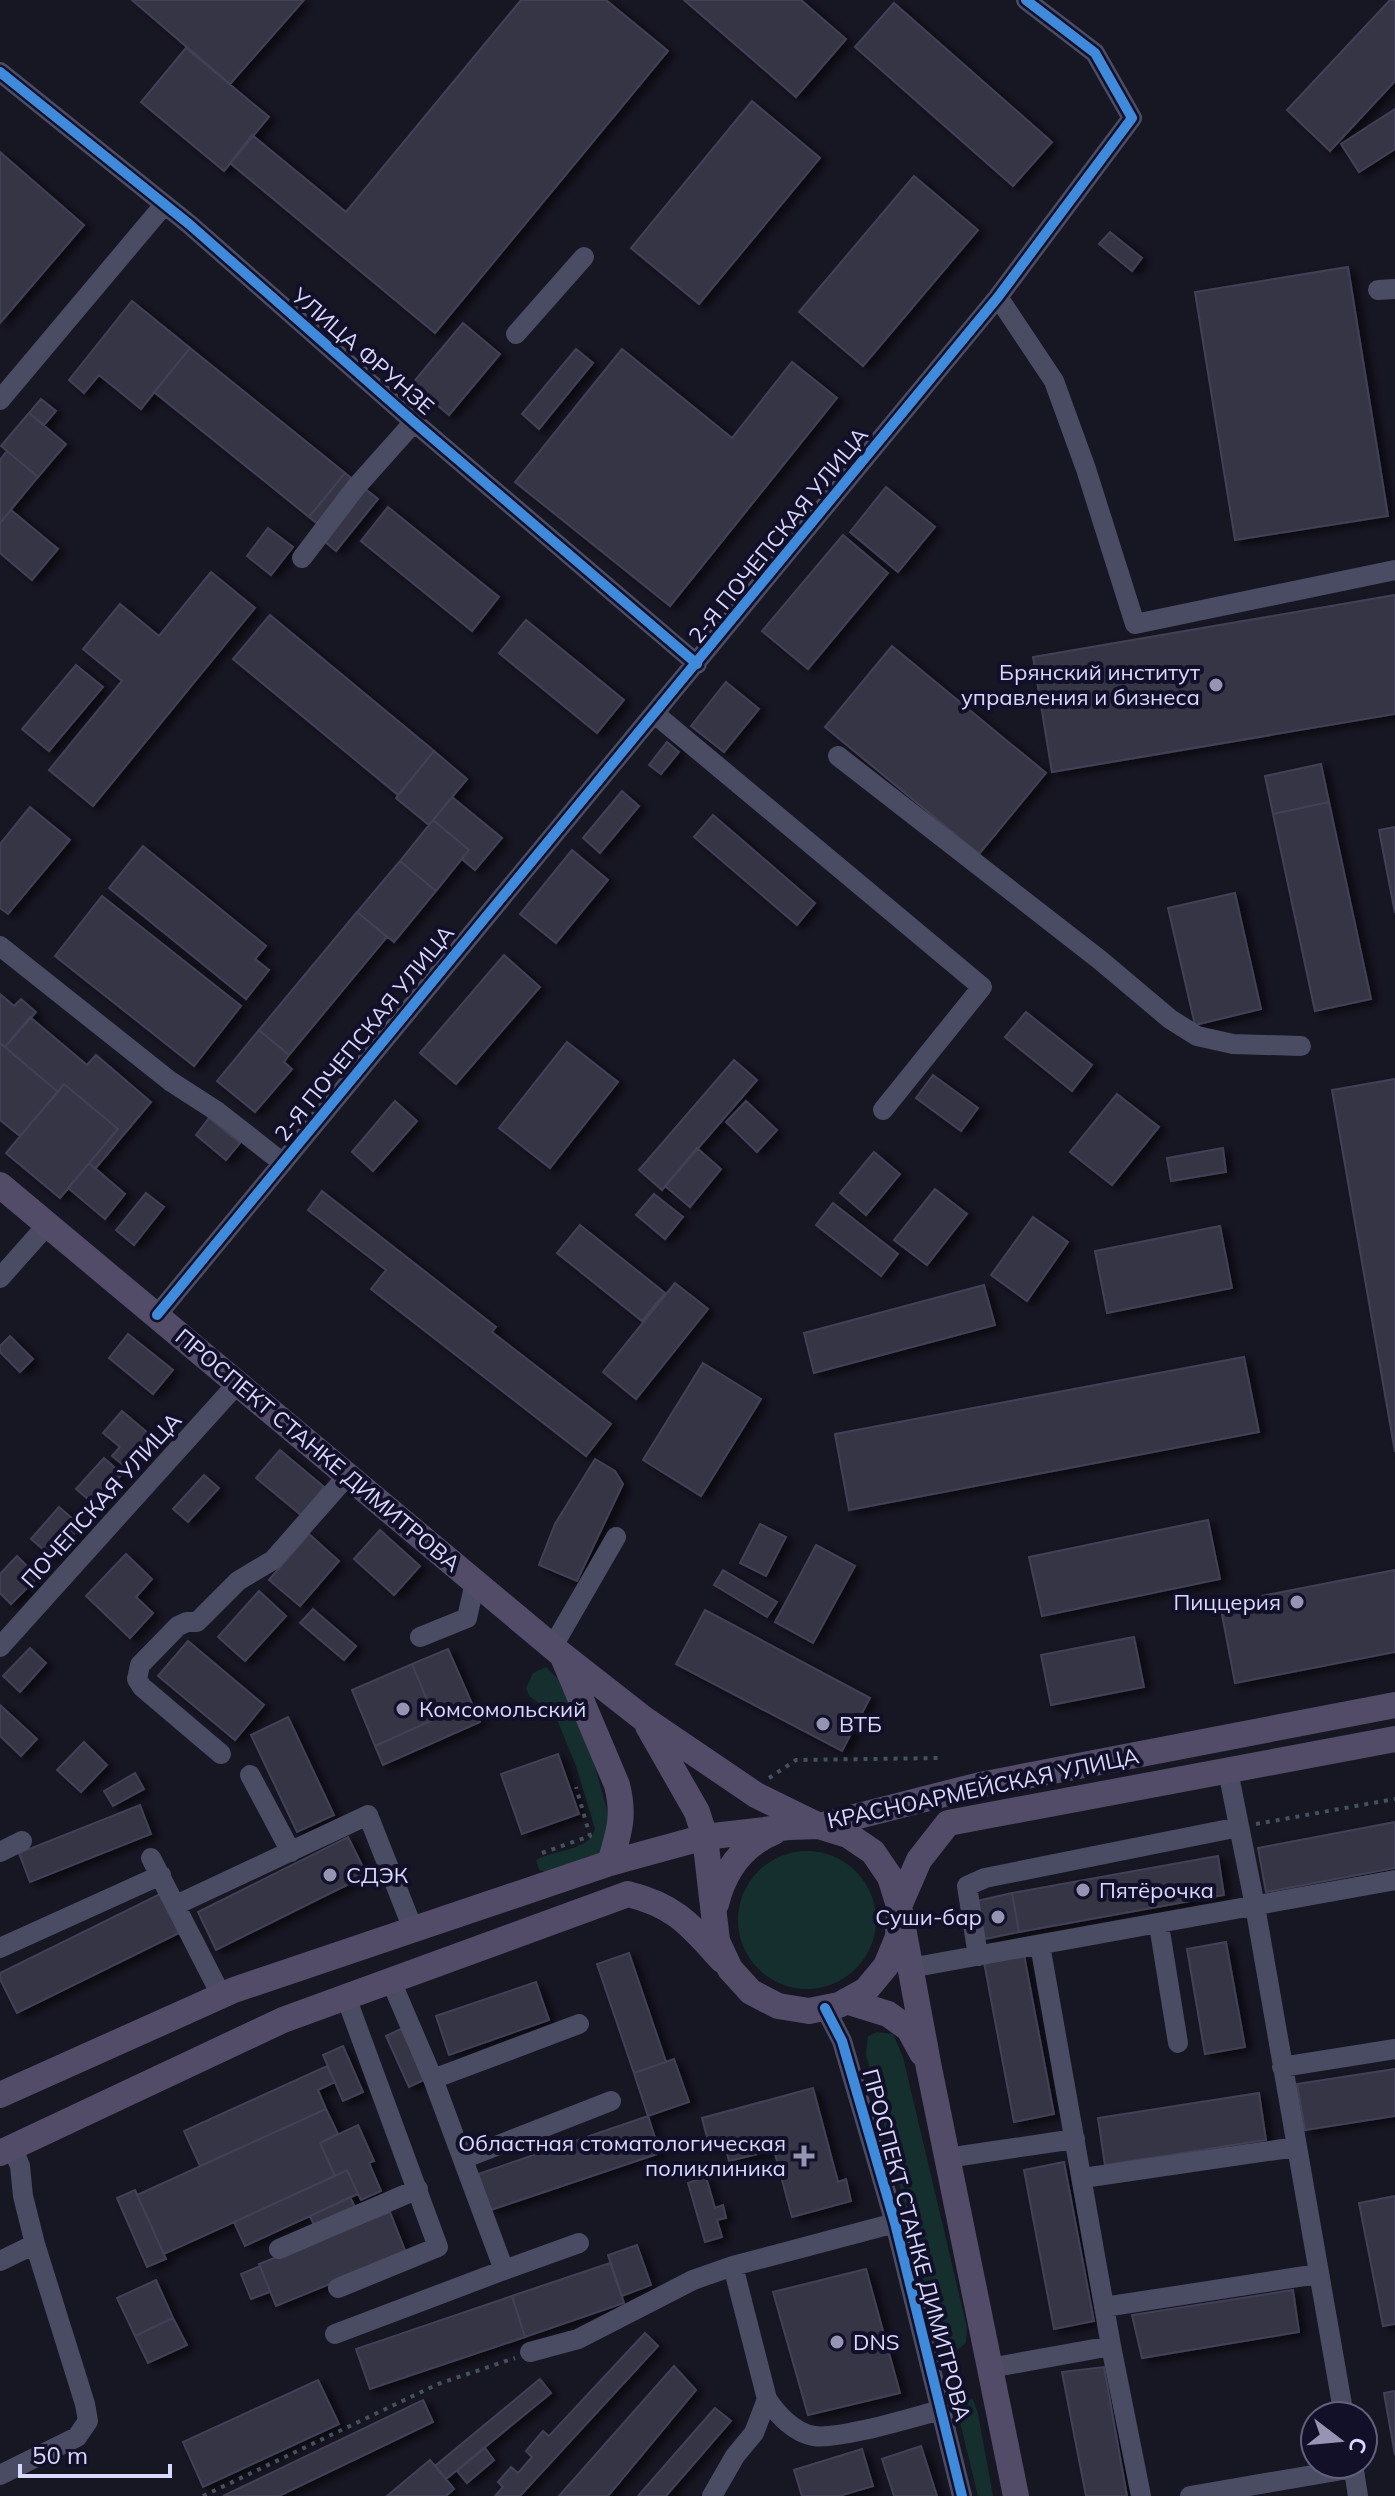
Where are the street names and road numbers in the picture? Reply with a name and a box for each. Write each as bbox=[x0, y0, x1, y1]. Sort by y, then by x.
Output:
street label: УЛИЦА ФРУНЗЕ bbox=[285, 281, 440, 420]
street label: 2-Я ПОЧЕПСКАЯ УЛИЦА bbox=[682, 421, 874, 649]
street label: 2-Я ПОЧЕПСКАЯ УЛИЦА bbox=[268, 919, 460, 1147]
street label: ПРОСПЕКТ СТАНКЕ ДИМИТРОВА bbox=[170, 1322, 466, 1578]
street label: ПОЧЕПСКАЯ УЛИЦА bbox=[15, 1406, 187, 1594]
street label: КРАСНОАРМЕЙСКАЯ УЛИЦА bbox=[825, 1741, 1141, 1835]
street label: ПРОСПЕКТ СТАНКЕ ДИМИТРОВА bbox=[856, 2066, 978, 2424]

